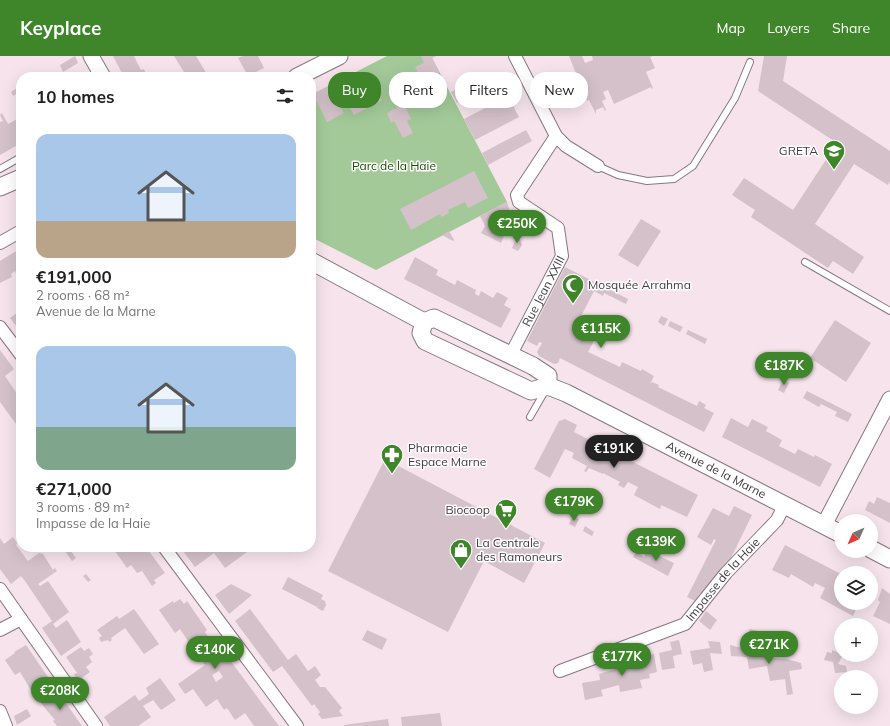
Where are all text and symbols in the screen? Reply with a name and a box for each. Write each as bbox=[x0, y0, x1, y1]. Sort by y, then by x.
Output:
text: Keyplace bbox=[20, 16, 101, 40]
text: Map bbox=[716, 19, 745, 37]
text: Layers bbox=[767, 19, 810, 37]
text: Share bbox=[832, 19, 870, 37]
chip: Buy bbox=[328, 72, 381, 108]
chip: Rent bbox=[389, 72, 447, 108]
chip: Filters bbox=[455, 72, 522, 108]
chip: New bbox=[530, 72, 588, 108]
icon: filters bbox=[274, 85, 296, 107]
text: 10 homes bbox=[36, 86, 115, 107]
school or university icon: GRETA bbox=[821, 138, 847, 171]
place label: GRETA bbox=[779, 143, 818, 158]
park label: Parc de la Haie bbox=[352, 158, 436, 173]
icon: home bbox=[130, 160, 202, 232]
pin: €250K bbox=[489, 210, 545, 244]
text: €250K bbox=[497, 215, 537, 231]
street label: Rue Jean XXIII bbox=[519, 253, 568, 329]
text: €191,000 bbox=[36, 266, 112, 287]
mosque icon: Mosquée Arrahma bbox=[560, 272, 586, 305]
place label: Mosquée Arrahma bbox=[588, 277, 691, 292]
text: 2 rooms · 68 m² bbox=[36, 287, 130, 303]
text: Avenue de la Marne bbox=[36, 303, 156, 319]
pin: €115K bbox=[573, 315, 629, 349]
text: €115K bbox=[581, 320, 621, 336]
pin: €187K bbox=[756, 352, 812, 386]
text: €187K bbox=[764, 357, 804, 373]
icon: home bbox=[130, 372, 202, 444]
pin: €191K bbox=[586, 435, 642, 469]
street label: Avenue de la Marne bbox=[664, 438, 769, 501]
place label: Pharmacie Espace Marne bbox=[408, 440, 486, 469]
text: €191K bbox=[594, 440, 634, 456]
pharmacy icon: Pharmacie Espace Marne bbox=[379, 442, 405, 475]
text: €271,000 bbox=[36, 478, 112, 499]
pin: €179K bbox=[546, 488, 602, 522]
text: €179K bbox=[554, 493, 594, 509]
supermarket icon: Biocoop bbox=[493, 497, 519, 530]
text: 3 rooms · 89 m² bbox=[36, 499, 130, 515]
place label: Biocoop bbox=[445, 502, 490, 517]
north arrow bbox=[834, 514, 878, 558]
map controls bbox=[834, 514, 878, 714]
text: Impasse de la Haie bbox=[36, 515, 150, 531]
pin: €139K bbox=[628, 528, 684, 562]
text: €139K bbox=[636, 533, 676, 549]
street label: Impasse de la Haie bbox=[682, 534, 763, 624]
place label: La Centrale des Ramoneurs bbox=[476, 535, 562, 564]
shop icon: La Centrale des Ramoneurs bbox=[448, 537, 474, 570]
button: layers bbox=[834, 566, 878, 610]
button: + bbox=[834, 618, 878, 662]
pin: €271K bbox=[741, 631, 797, 665]
pin: €140K bbox=[187, 636, 243, 670]
text: €271K bbox=[749, 636, 789, 652]
text: €140K bbox=[195, 641, 235, 657]
pin: €177K bbox=[594, 643, 650, 677]
text: €177K bbox=[602, 648, 642, 664]
button: − bbox=[834, 670, 878, 714]
pin: €208K bbox=[32, 677, 88, 711]
text: €208K bbox=[40, 682, 80, 698]

